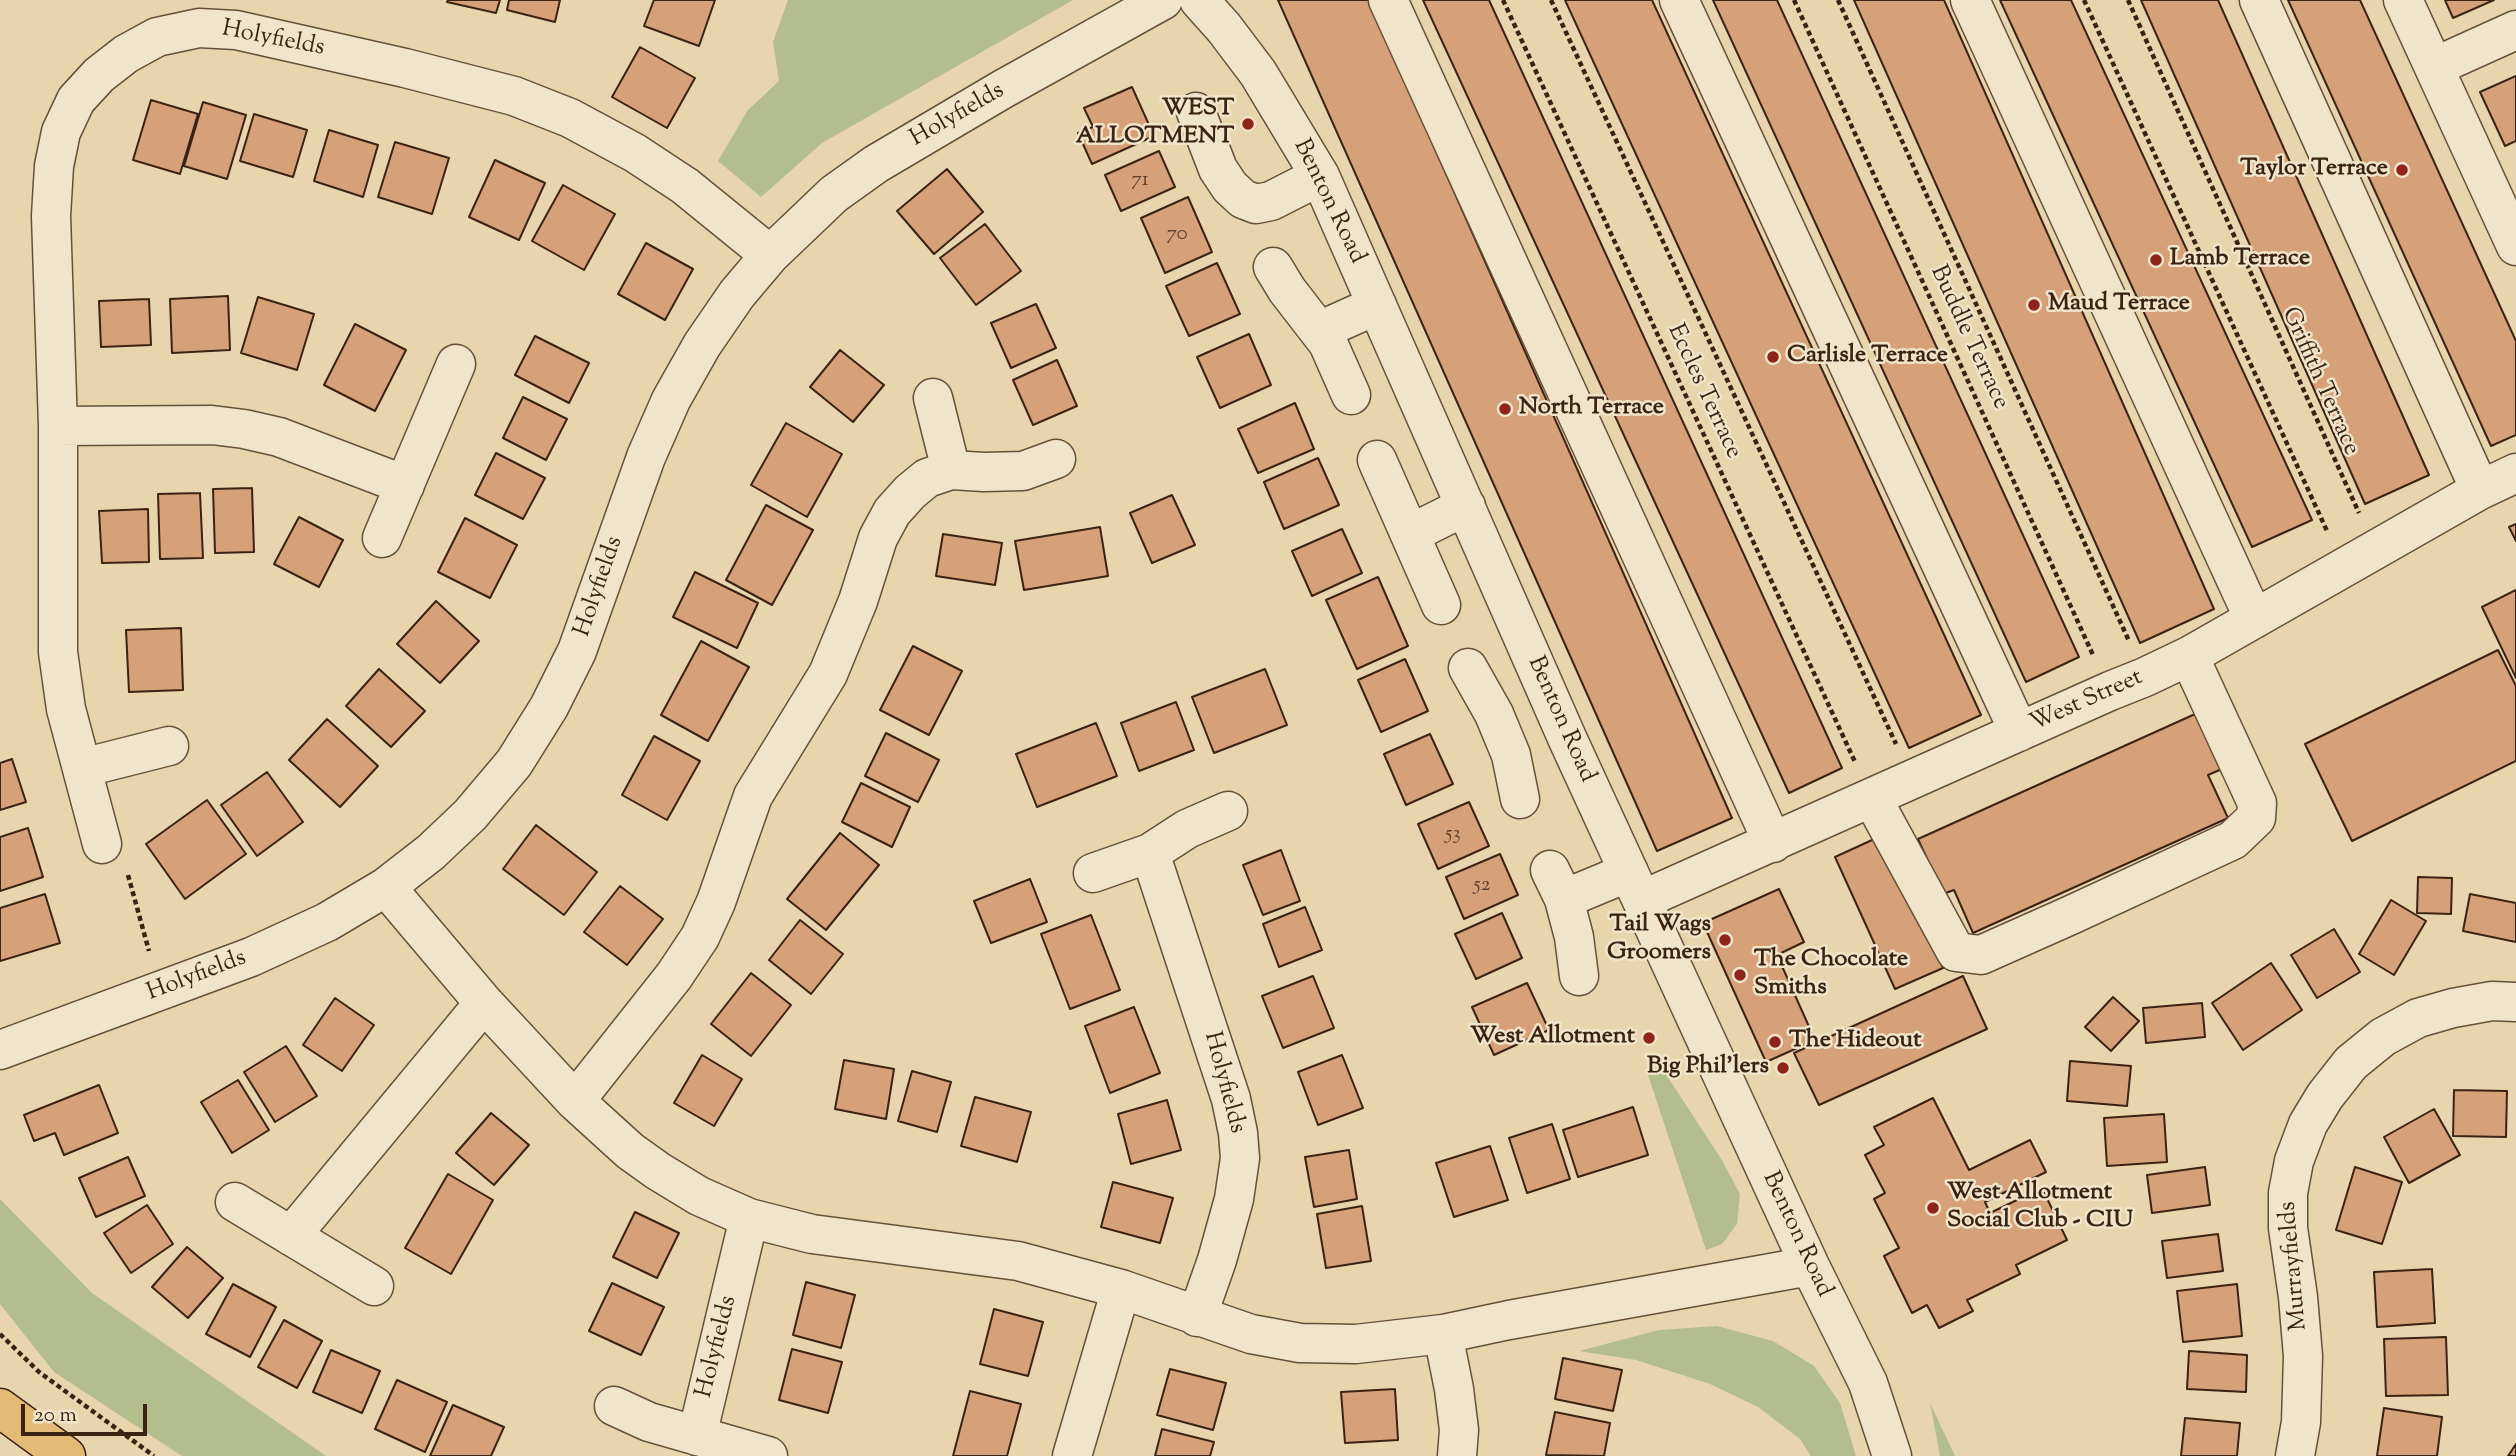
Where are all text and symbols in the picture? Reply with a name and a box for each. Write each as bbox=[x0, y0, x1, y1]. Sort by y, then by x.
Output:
street label: Holyfields bbox=[219, 16, 327, 64]
street label: Holyfields bbox=[906, 78, 1010, 154]
place label: WEST ALLOTMENT bbox=[1076, 96, 1234, 152]
marker: WEST ALLOTMENT bbox=[1240, 116, 1256, 132]
street label: Benton Road bbox=[1286, 135, 1370, 269]
place label: Taylor Terrace bbox=[2240, 156, 2388, 184]
marker: Taylor Terrace bbox=[2394, 162, 2410, 178]
house number: 71 bbox=[1131, 168, 1149, 194]
house number: 70 bbox=[1166, 222, 1188, 248]
place label: Lamb Terrace bbox=[2170, 246, 2310, 274]
marker: Lamb Terrace bbox=[2148, 252, 2164, 268]
street label: Buddle Terrace bbox=[1922, 262, 2014, 414]
place label: Maud Terrace bbox=[2048, 291, 2190, 319]
marker: Maud Terrace bbox=[2026, 297, 2042, 313]
street label: Griffith Terrace bbox=[2274, 304, 2364, 460]
street label: Eccles Terrace bbox=[1659, 320, 1747, 464]
place label: Carlisle Terrace bbox=[1787, 343, 1948, 371]
marker: Carlisle Terrace bbox=[1765, 349, 1781, 365]
place label: North Terrace bbox=[1519, 395, 1664, 423]
marker: North Terrace bbox=[1497, 401, 1513, 417]
street label: Holyfields bbox=[569, 533, 631, 641]
street label: Benton Road bbox=[1519, 653, 1601, 787]
street label: West Street bbox=[2026, 664, 2148, 740]
house number: 53 bbox=[1445, 822, 1461, 848]
house number: 52 bbox=[1473, 873, 1491, 899]
place label: Tail Wags Groomers bbox=[1607, 912, 1711, 968]
marker: Tail Wags Groomers bbox=[1717, 932, 1733, 948]
street label: Holyfields bbox=[143, 945, 251, 1009]
place label: The Chocolate Smiths bbox=[1754, 947, 1908, 1003]
marker: The Chocolate Smiths bbox=[1732, 967, 1748, 983]
place label: West Allotment bbox=[1470, 1024, 1635, 1052]
place label: The Hideout bbox=[1789, 1028, 1921, 1056]
street label: Holyfields bbox=[1196, 1029, 1250, 1137]
marker: West Allotment bbox=[1641, 1030, 1657, 1046]
marker: The Hideout bbox=[1767, 1034, 1783, 1050]
place label: Big Phil’lers bbox=[1647, 1054, 1769, 1082]
marker: Big Phil’lers bbox=[1775, 1060, 1791, 1076]
street label: Benton Road bbox=[1754, 1168, 1838, 1302]
place label: West Allotment Social Club - CIU bbox=[1947, 1180, 2133, 1236]
marker: West Allotment Social Club - CIU bbox=[1925, 1200, 1941, 1216]
street label: Murrayfields bbox=[2275, 1200, 2315, 1332]
street label: Holyfields bbox=[691, 1293, 745, 1401]
scale bar bbox=[24, 1390, 150, 1434]
text: 20 m bbox=[34, 1401, 77, 1431]

